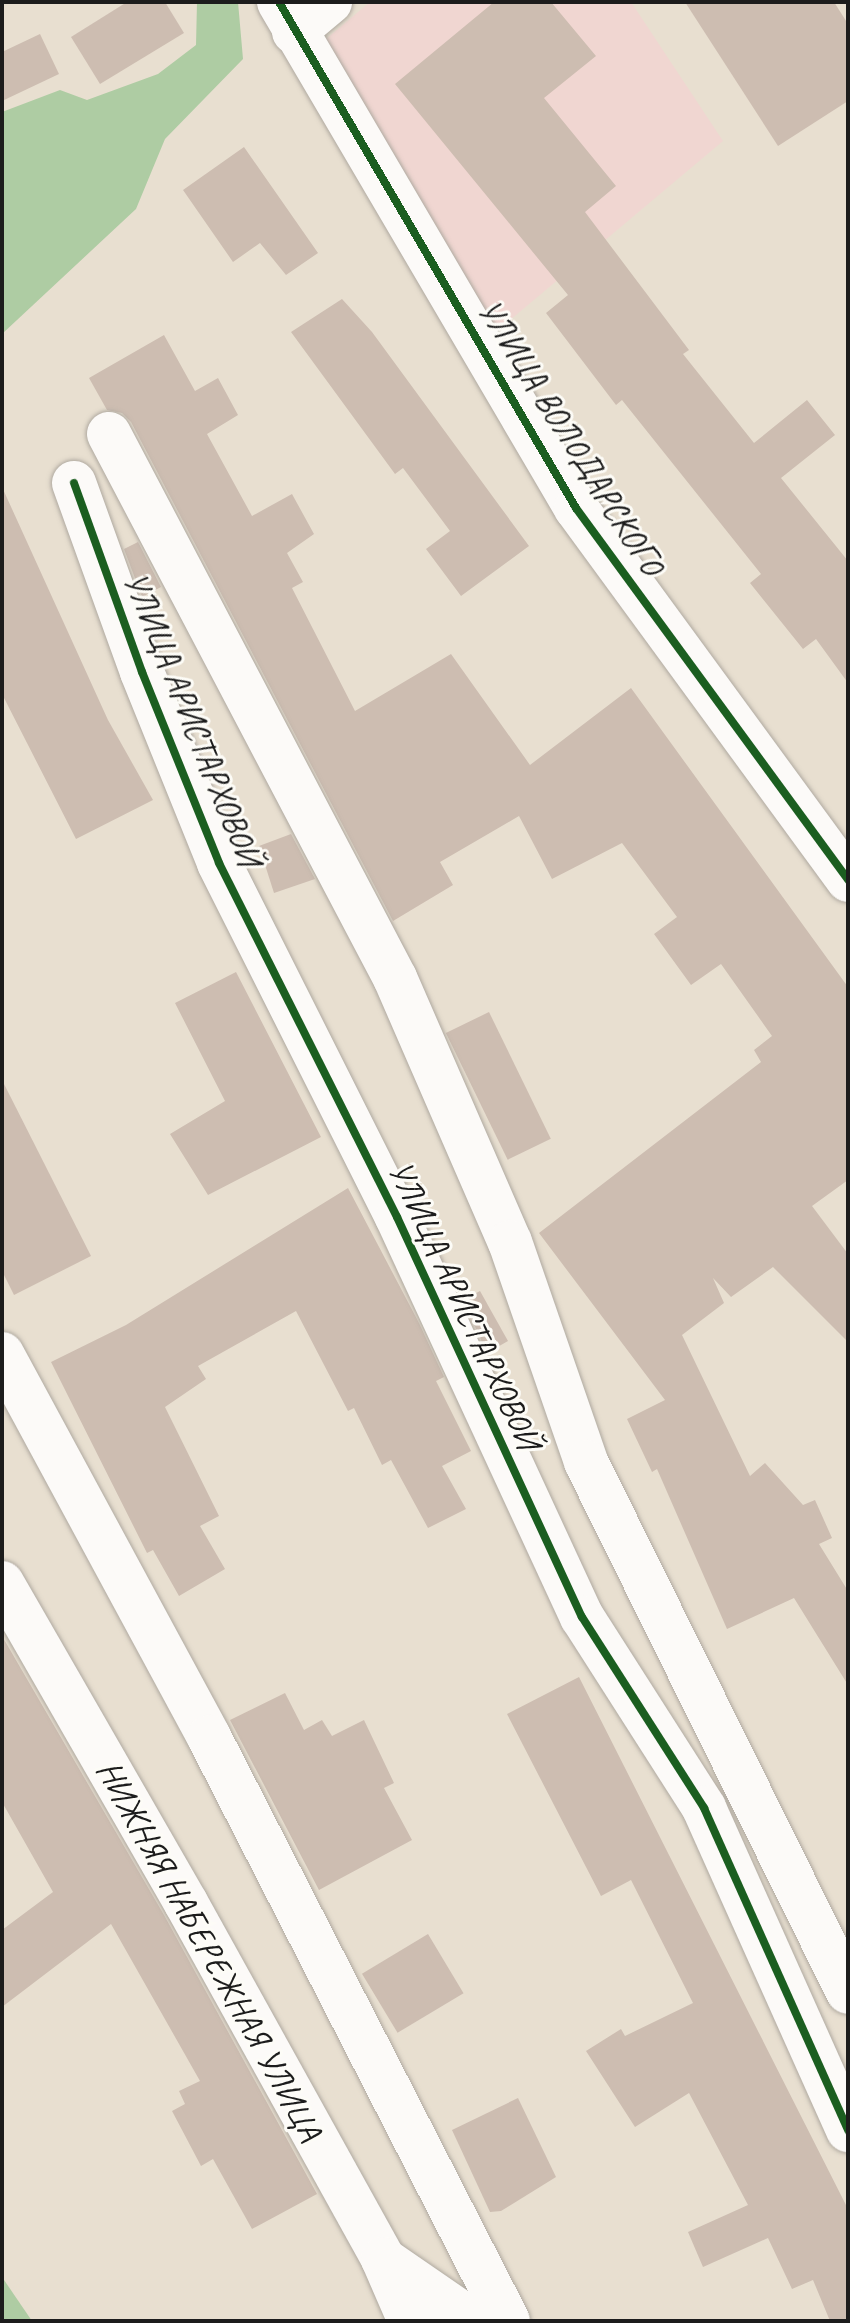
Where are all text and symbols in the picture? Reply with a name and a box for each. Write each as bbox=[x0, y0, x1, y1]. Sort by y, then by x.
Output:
street label: УЛИЦА ВОЛОДАРСКОГО bbox=[470, 292, 672, 582]
street label: УЛИЦА АРИСТАРХОВОЙ bbox=[115, 565, 271, 873]
street label: УЛИЦА АРИСТАРХОВОЙ bbox=[380, 1154, 550, 1456]
street label: НИЖНЯЯ НАБЕРЕЖНАЯ УЛИЦА bbox=[89, 1754, 331, 2146]

